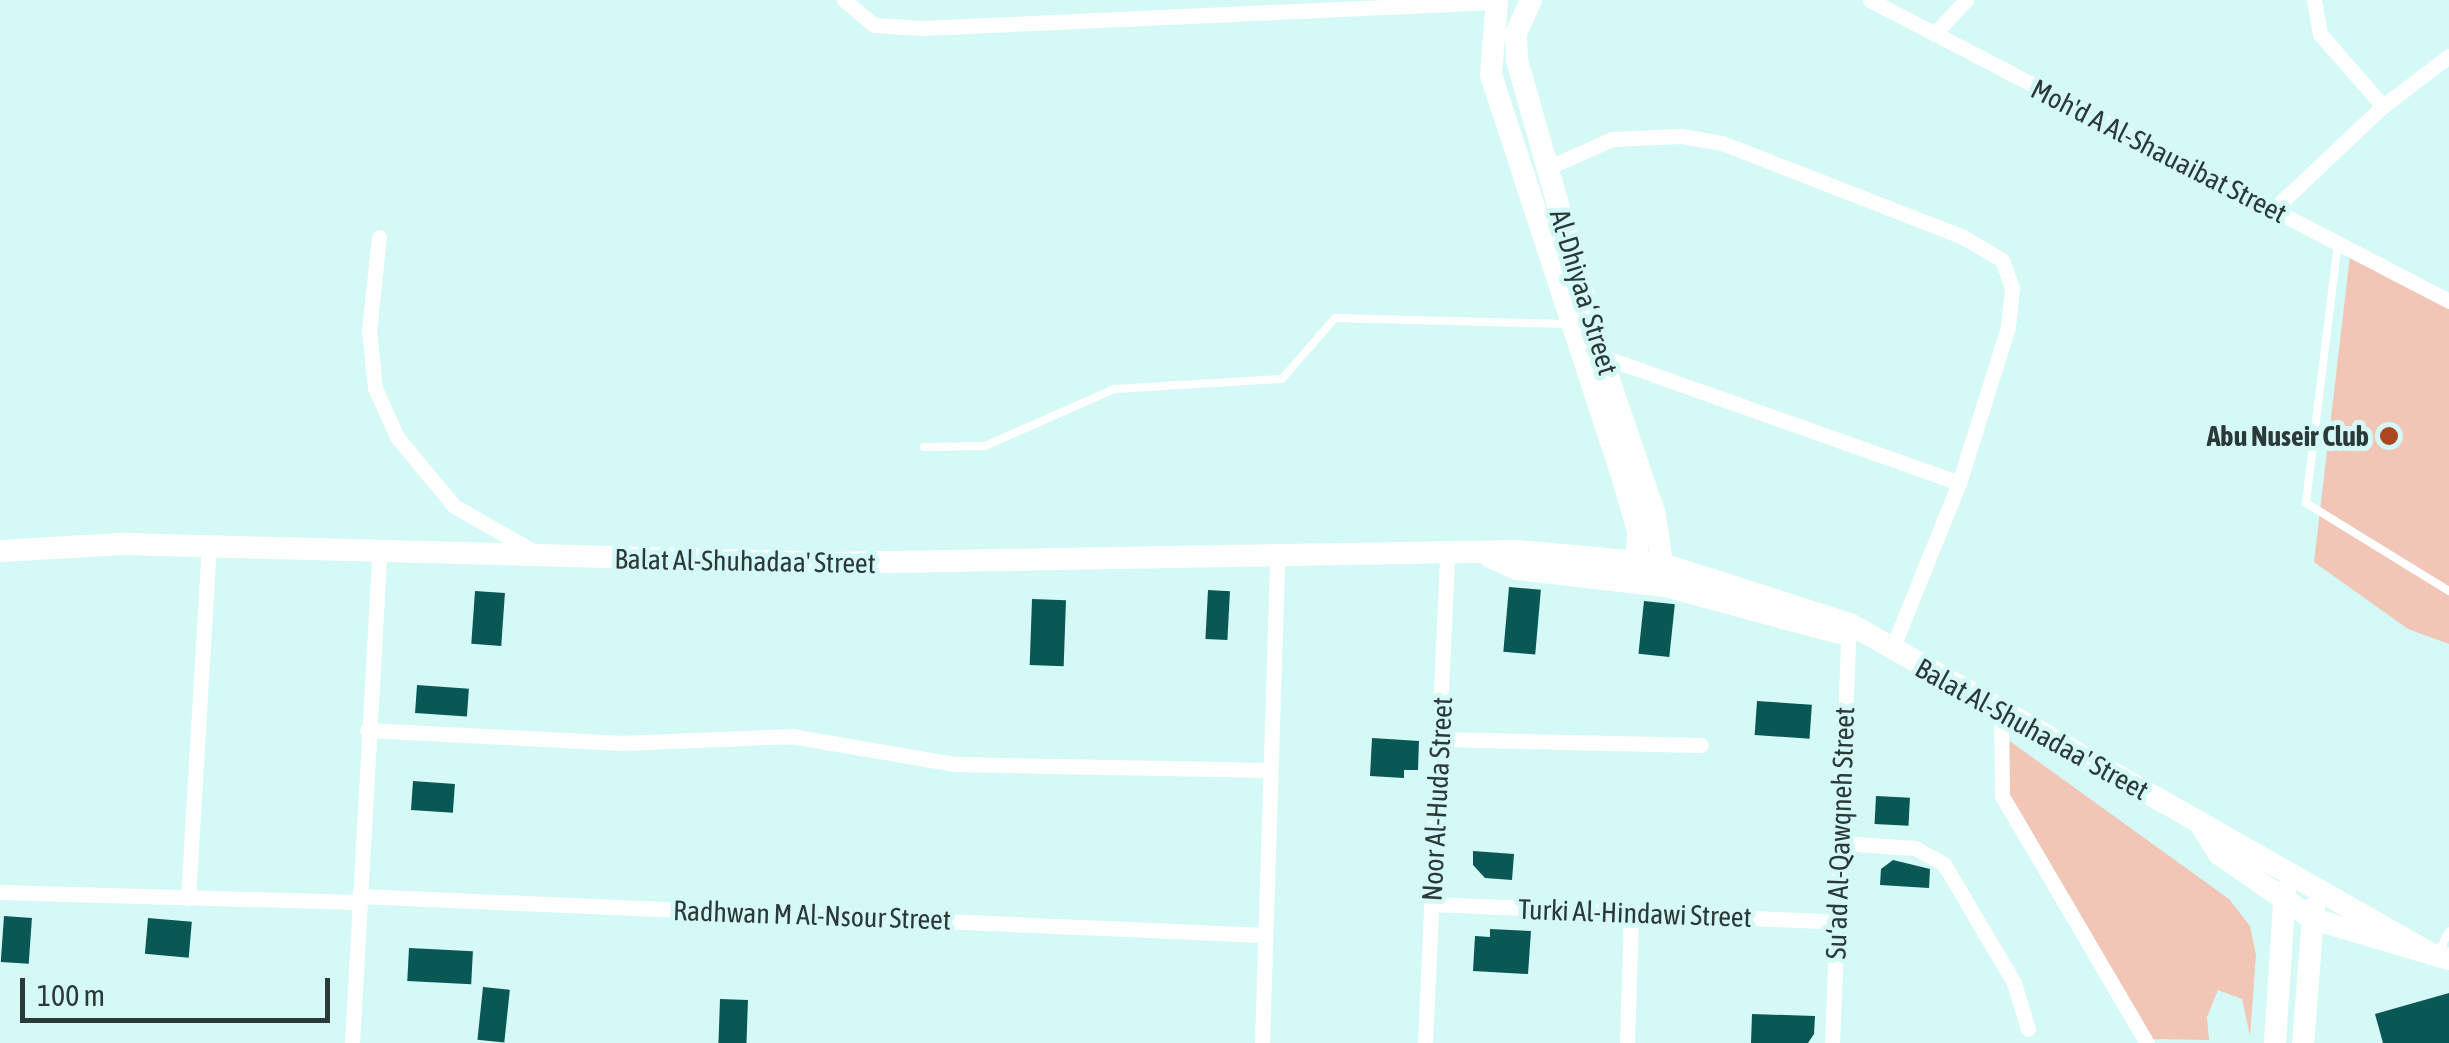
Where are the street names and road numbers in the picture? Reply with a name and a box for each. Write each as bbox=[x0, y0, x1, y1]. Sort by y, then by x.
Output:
street label: Moh'd A Al-Shauaibat Street bbox=[2026, 72, 2292, 230]
street label: Al-Dhiyaa‘ Street bbox=[1543, 205, 1625, 379]
street label: Balat Al-Shuhadaa' Street bbox=[614, 542, 876, 580]
street label: Balat Al-Shuhadaa' Street bbox=[1910, 651, 2154, 807]
street label: Noor Al-Huda Street bbox=[1415, 696, 1459, 902]
street label: Su‘ad Al-Qawqneh Street bbox=[1819, 706, 1861, 960]
street label: Turki Al-Hindawi Street bbox=[1518, 892, 1752, 934]
street label: Radhwan M Al-Nsour Street bbox=[672, 893, 952, 937]

